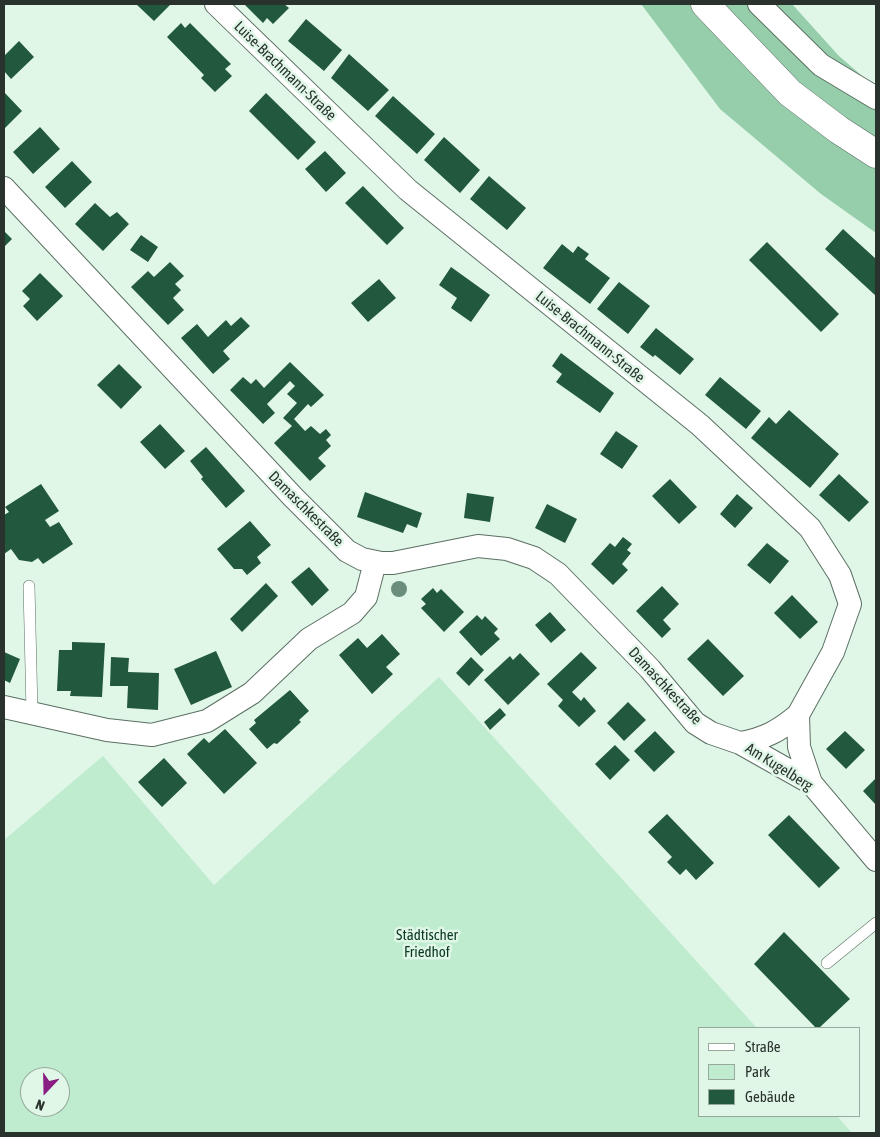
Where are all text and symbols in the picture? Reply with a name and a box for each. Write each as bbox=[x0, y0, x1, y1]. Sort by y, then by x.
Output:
street label: Luise-Brachmann-Straße bbox=[230, 18, 340, 124]
street label: Luise-Brachmann-Straße bbox=[532, 288, 648, 386]
street label: Damaschkestraße bbox=[265, 468, 347, 550]
street label: Damaschkestraße bbox=[625, 644, 705, 728]
street label: Am Kugelberg bbox=[742, 739, 816, 795]
park label: Städtischer Friedhof bbox=[396, 926, 458, 961]
legend bbox=[698, 1027, 860, 1117]
text: Straße bbox=[745, 1038, 781, 1055]
text: Park bbox=[745, 1063, 770, 1080]
north arrow bbox=[20, 1067, 70, 1117]
text: Gebäude bbox=[745, 1088, 795, 1105]
text: N bbox=[33, 1096, 47, 1114]

